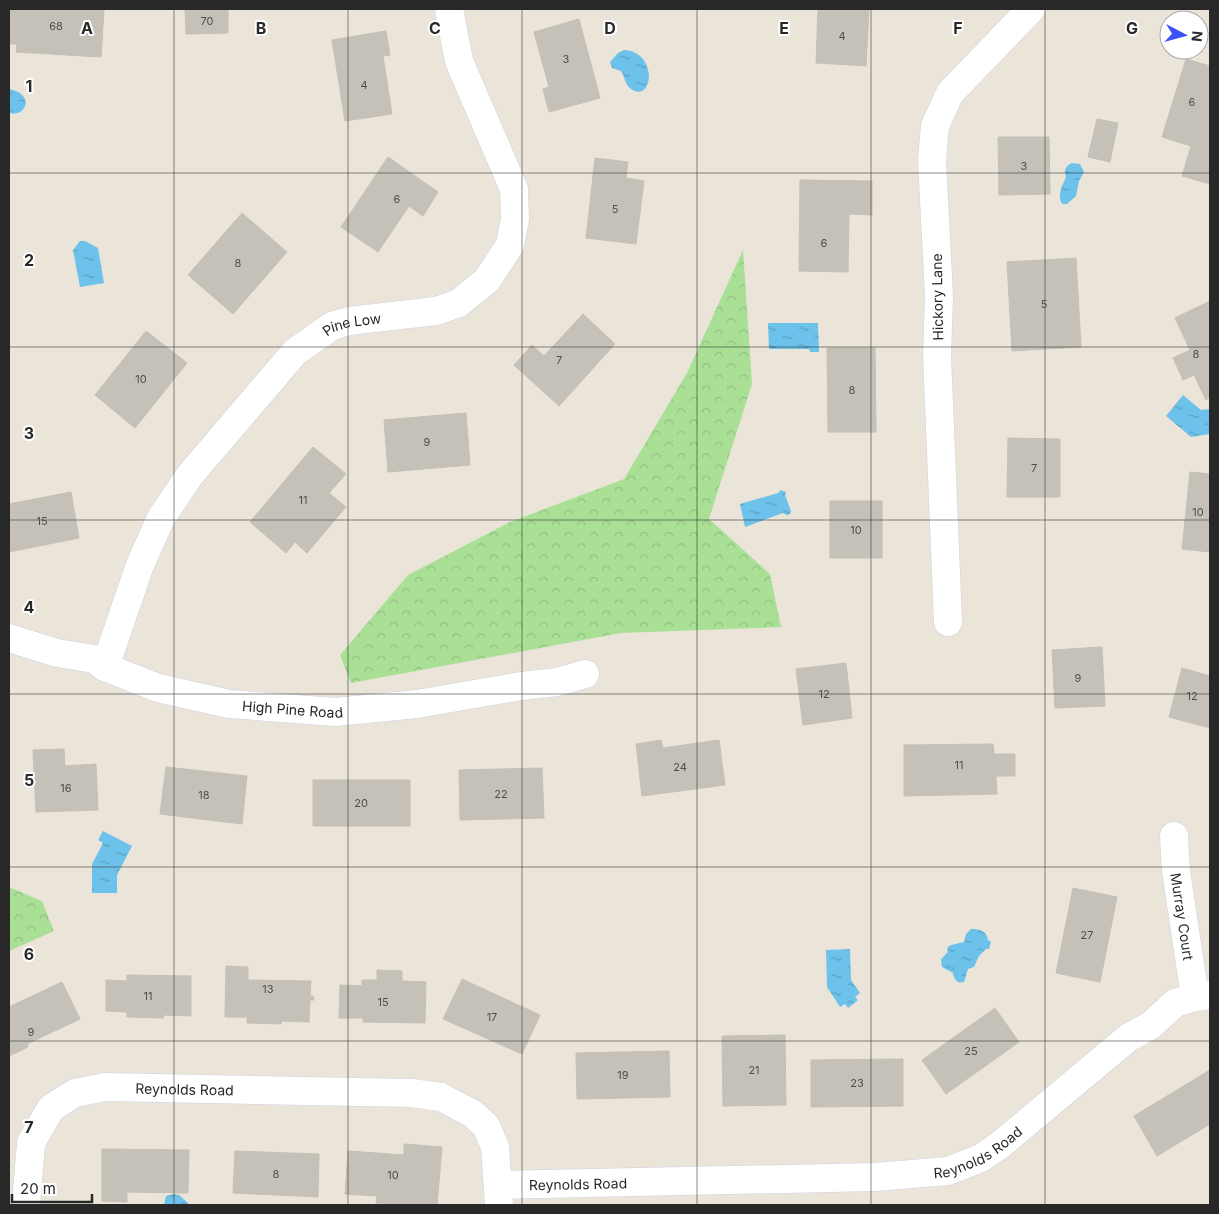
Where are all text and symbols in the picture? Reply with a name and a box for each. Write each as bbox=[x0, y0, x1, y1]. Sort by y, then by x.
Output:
north arrow bbox=[1159, 10, 1209, 60]
house number: 70 bbox=[201, 14, 214, 28]
text: A bbox=[81, 18, 93, 38]
text: B bbox=[256, 18, 266, 38]
text: C bbox=[429, 18, 441, 38]
text: D bbox=[604, 18, 616, 38]
text: E bbox=[779, 18, 789, 38]
text: F bbox=[953, 18, 963, 38]
text: G bbox=[1126, 18, 1138, 38]
house number: 68 bbox=[49, 19, 63, 33]
house number: 4 bbox=[838, 29, 846, 43]
text: N bbox=[1188, 30, 1206, 43]
house number: 3 bbox=[563, 52, 570, 66]
text: 1 bbox=[26, 76, 32, 96]
house number: 4 bbox=[360, 78, 368, 92]
house number: 6 bbox=[1189, 95, 1196, 109]
house number: 3 bbox=[1021, 159, 1028, 173]
house number: 6 bbox=[394, 192, 401, 206]
house number: 5 bbox=[612, 202, 619, 216]
house number: 6 bbox=[821, 236, 828, 250]
text: 2 bbox=[24, 250, 34, 270]
street label: Hickory Lane bbox=[928, 253, 946, 341]
house number: 8 bbox=[235, 256, 242, 270]
house number: 5 bbox=[1041, 297, 1048, 311]
street label: Pine Low bbox=[319, 309, 382, 339]
house number: 8 bbox=[1193, 347, 1200, 361]
house number: 7 bbox=[556, 353, 562, 367]
house number: 10 bbox=[135, 372, 147, 386]
house number: 8 bbox=[849, 383, 856, 397]
text: 3 bbox=[24, 423, 34, 443]
house number: 9 bbox=[424, 435, 431, 449]
house number: 7 bbox=[1031, 461, 1037, 475]
house number: 11 bbox=[299, 493, 307, 507]
house number: 10 bbox=[1192, 505, 1204, 519]
house number: 15 bbox=[36, 514, 48, 528]
house number: 10 bbox=[850, 523, 862, 537]
text: 4 bbox=[24, 597, 35, 617]
house number: 9 bbox=[1075, 671, 1082, 685]
house number: 12 bbox=[818, 687, 830, 701]
house number: 12 bbox=[1186, 689, 1198, 703]
street label: High Pine Road bbox=[242, 697, 344, 721]
house number: 11 bbox=[955, 758, 963, 772]
house number: 24 bbox=[673, 760, 687, 774]
text: 5 bbox=[24, 770, 34, 790]
house number: 16 bbox=[60, 781, 72, 795]
house number: 22 bbox=[494, 787, 508, 801]
house number: 18 bbox=[198, 788, 210, 802]
house number: 20 bbox=[354, 796, 368, 810]
street label: Murray Court bbox=[1168, 872, 1198, 962]
house number: 27 bbox=[1081, 928, 1093, 942]
text: 6 bbox=[24, 944, 34, 964]
house number: 13 bbox=[262, 982, 274, 996]
house number: 11 bbox=[144, 989, 152, 1003]
house number: 15 bbox=[377, 995, 389, 1009]
house number: 17 bbox=[487, 1010, 497, 1024]
house number: 9 bbox=[28, 1025, 35, 1039]
house number: 25 bbox=[964, 1044, 978, 1058]
house number: 21 bbox=[748, 1063, 760, 1077]
house number: 19 bbox=[617, 1068, 629, 1082]
house number: 23 bbox=[850, 1076, 864, 1090]
street label: Reynolds Road bbox=[135, 1079, 234, 1098]
text: 7 bbox=[24, 1117, 34, 1137]
street label: Reynolds Road bbox=[933, 1122, 1025, 1181]
house number: 8 bbox=[273, 1167, 280, 1181]
house number: 10 bbox=[387, 1168, 399, 1182]
scale bar bbox=[12, 1172, 92, 1204]
street label: Reynolds Road bbox=[529, 1174, 627, 1193]
text: 20 m bbox=[20, 1179, 56, 1198]

